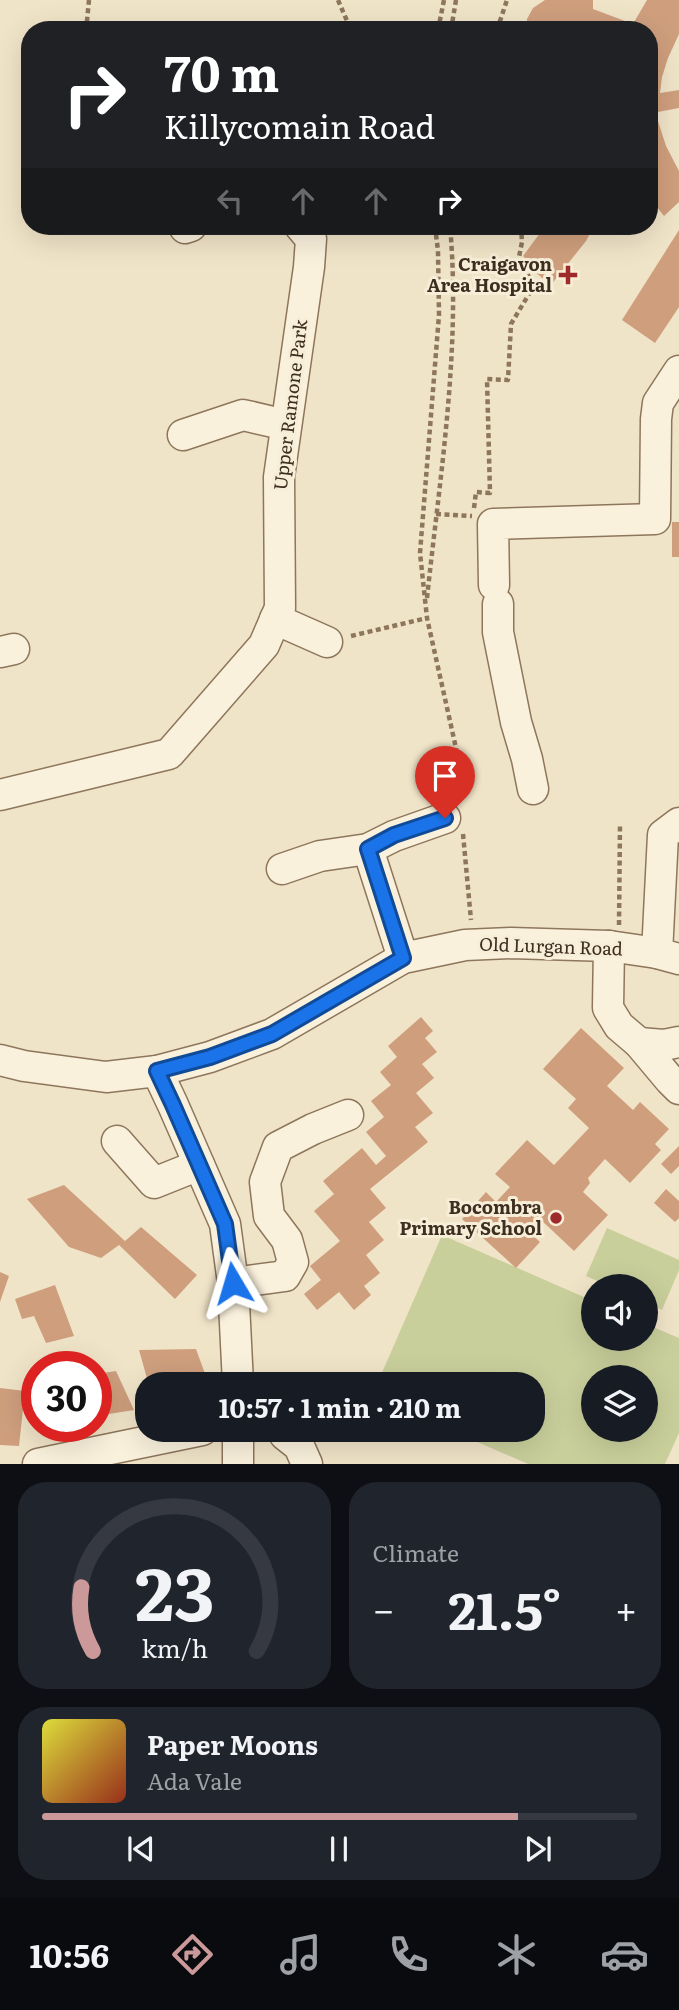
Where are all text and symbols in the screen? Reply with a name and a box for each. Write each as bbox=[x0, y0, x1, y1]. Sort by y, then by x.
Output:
text: 70 m bbox=[164, 34, 279, 107]
icon: right bbox=[49, 49, 140, 140]
text: Killycomain Road bbox=[164, 101, 435, 149]
icon: left bbox=[211, 182, 249, 220]
icon: ahead bbox=[284, 182, 322, 220]
icon: ahead bbox=[357, 182, 395, 220]
icon: right bbox=[430, 182, 468, 220]
place label: Craigavon Area Hospital bbox=[427, 250, 552, 298]
marker: Craigavon Area Hospital bbox=[558, 265, 578, 285]
street label: Upper Ramone Park bbox=[266, 317, 314, 492]
pin bbox=[415, 746, 475, 818]
icon: arrive bbox=[426, 757, 464, 795]
street label: Old Lurgan Road bbox=[479, 930, 623, 961]
place label: Bocombra Primary School bbox=[399, 1193, 543, 1241]
marker: Bocombra Primary School bbox=[548, 1210, 564, 1226]
position arrow bbox=[196, 1246, 270, 1320]
map controls bbox=[581, 1274, 658, 1442]
button: sound bbox=[581, 1274, 658, 1351]
speed limit sign: 30 bbox=[21, 1351, 112, 1442]
button: layers bbox=[581, 1365, 658, 1442]
text: 10:57 · 1 min · 210 m bbox=[219, 1387, 461, 1426]
text: Climate bbox=[373, 1535, 459, 1569]
text: 23 bbox=[134, 1536, 214, 1644]
text: 21.5° bbox=[448, 1569, 561, 1646]
text: − bbox=[373, 1579, 395, 1636]
text: + bbox=[615, 1579, 637, 1636]
text: km/h bbox=[141, 1629, 208, 1666]
text: Paper Moons bbox=[147, 1724, 318, 1763]
text: Ada Vale bbox=[147, 1763, 242, 1797]
icon: previous bbox=[122, 1830, 160, 1868]
icon: pause bbox=[320, 1830, 358, 1868]
icon: next bbox=[519, 1830, 557, 1868]
text: 10:56 bbox=[30, 1930, 109, 1978]
icon: directions bbox=[168, 1930, 217, 1979]
icon: music bbox=[276, 1930, 325, 1979]
icon: phone bbox=[384, 1930, 433, 1979]
icon: climate bbox=[492, 1930, 541, 1979]
icon: car bbox=[600, 1930, 649, 1979]

